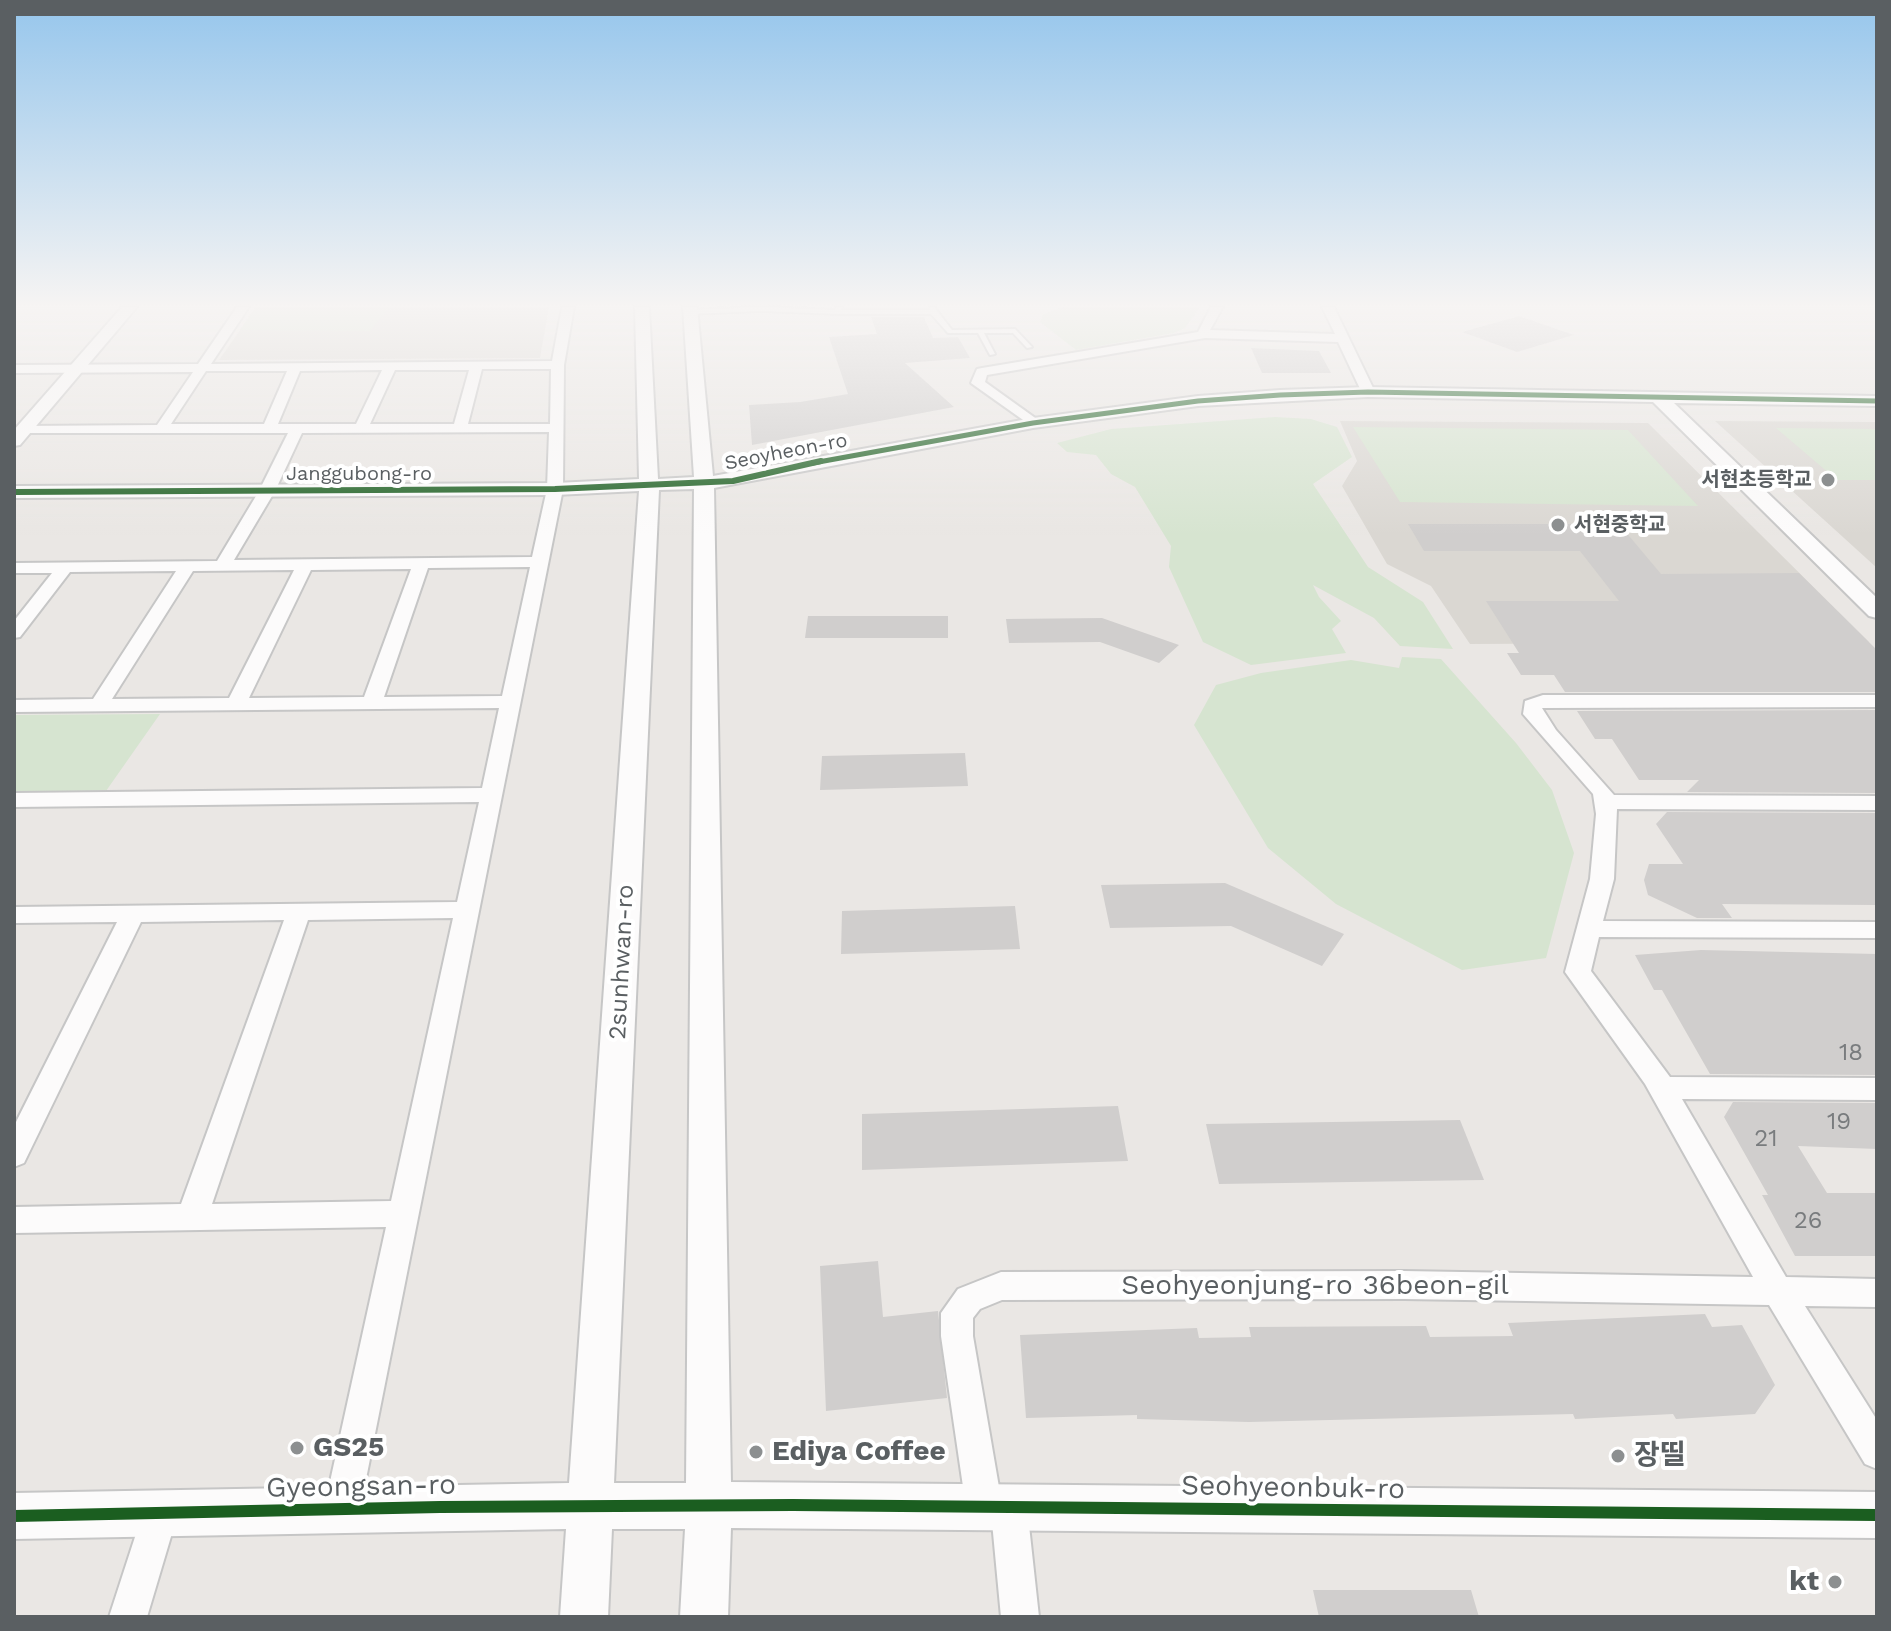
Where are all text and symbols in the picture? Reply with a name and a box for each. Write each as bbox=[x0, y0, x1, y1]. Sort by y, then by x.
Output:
street label: Seoyheon-ro bbox=[722, 428, 850, 476]
street label: Janggubong-ro bbox=[286, 462, 432, 486]
place label: 서현초등학교 bbox=[1702, 468, 1812, 492]
marker: 서현초등학교 bbox=[1819, 471, 1837, 489]
place label: 서현중학교 bbox=[1574, 513, 1666, 537]
marker: 서현중학교 bbox=[1549, 516, 1567, 534]
street label: 2sunhwan-ro bbox=[604, 884, 640, 1040]
house number: 18 bbox=[1839, 1039, 1863, 1067]
house number: 19 bbox=[1827, 1108, 1851, 1136]
house number: 21 bbox=[1754, 1125, 1778, 1153]
house number: 26 bbox=[1794, 1207, 1822, 1235]
street label: Seohyeonjung-ro 36beon-gil bbox=[1121, 1269, 1509, 1303]
place label: GS25 bbox=[313, 1431, 384, 1465]
place label: Ediya Coffee bbox=[772, 1435, 946, 1469]
marker: GS25 bbox=[288, 1439, 306, 1457]
place label: 장띨 bbox=[1634, 1439, 1686, 1473]
marker: Ediya Coffee bbox=[747, 1443, 765, 1461]
marker: 장띨 bbox=[1609, 1447, 1627, 1465]
street label: Gyeongsan-ro bbox=[266, 1469, 456, 1505]
street label: Seohyeonbuk-ro bbox=[1181, 1469, 1405, 1507]
place label: kt bbox=[1789, 1565, 1819, 1599]
marker: kt bbox=[1826, 1573, 1844, 1591]

